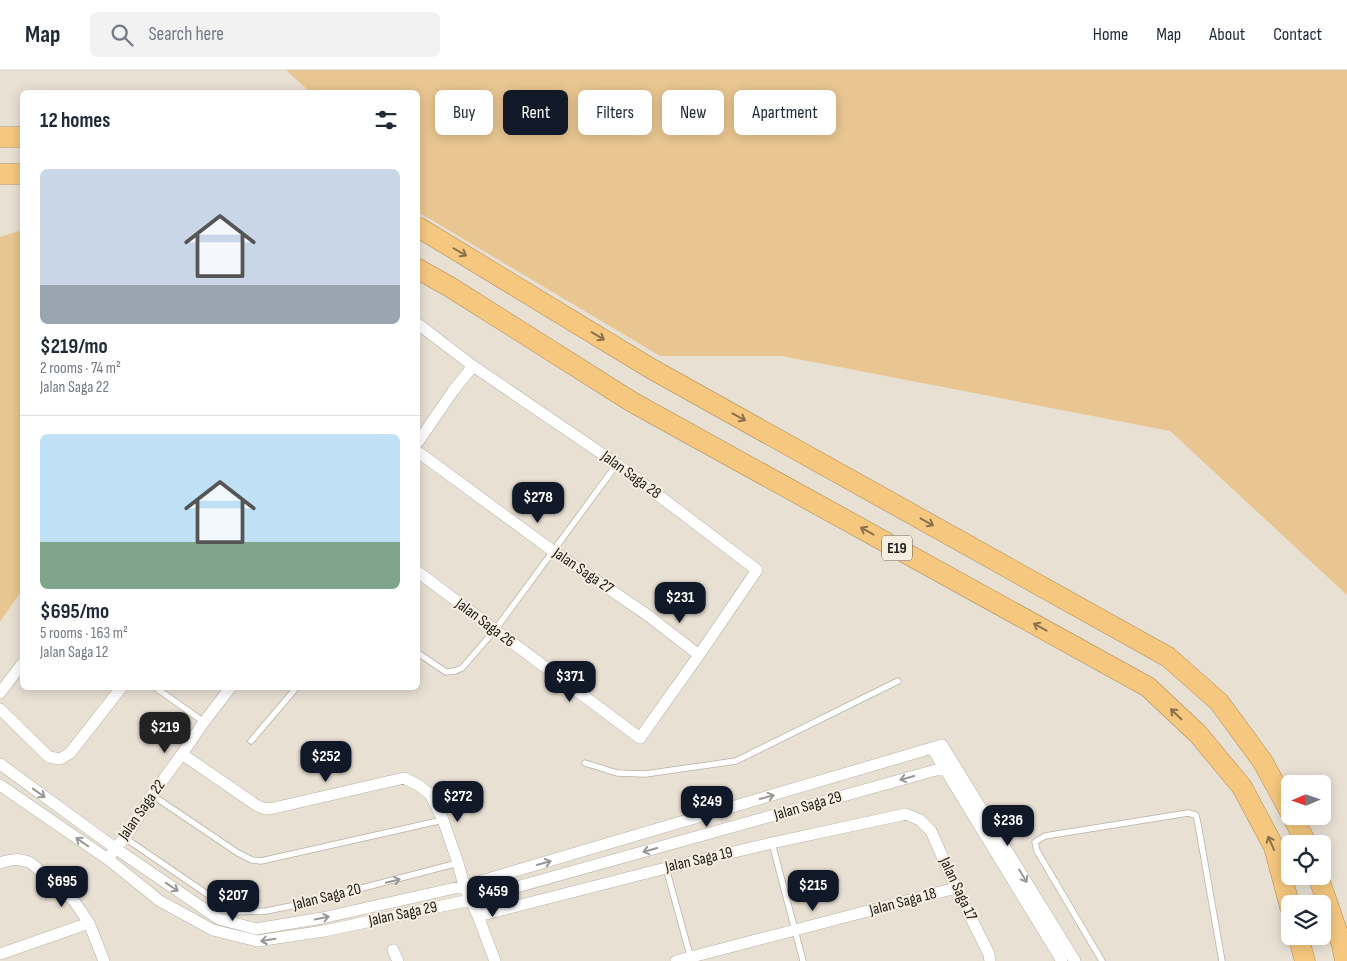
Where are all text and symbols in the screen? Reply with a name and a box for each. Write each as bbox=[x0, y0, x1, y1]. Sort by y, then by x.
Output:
search box bbox=[90, 12, 440, 57]
text: Map bbox=[25, 20, 60, 49]
icon: search bbox=[108, 21, 136, 49]
text: Search here bbox=[148, 23, 224, 46]
text: Home bbox=[1093, 24, 1128, 45]
text: Map bbox=[1156, 24, 1181, 45]
text: About bbox=[1209, 24, 1245, 45]
text: Contact bbox=[1273, 24, 1322, 45]
chip: Buy bbox=[435, 90, 493, 135]
chip: Rent bbox=[503, 90, 568, 135]
chip: Filters bbox=[578, 90, 652, 135]
chip: New bbox=[662, 90, 724, 135]
chip: Apartment bbox=[734, 90, 836, 135]
icon: filters bbox=[372, 106, 400, 134]
text: 12 homes bbox=[40, 108, 110, 133]
icon: home bbox=[175, 201, 265, 291]
one-way arrow bbox=[452, 247, 466, 257]
one-way arrow bbox=[591, 332, 605, 342]
text: $219/mo bbox=[40, 334, 108, 359]
text: 2 rooms · 74 m² bbox=[40, 359, 121, 378]
text: Jalan Saga 22 bbox=[40, 378, 109, 397]
one-way arrow bbox=[732, 413, 746, 423]
street label: Jalan Saga 28 bbox=[597, 446, 665, 503]
icon: home bbox=[175, 467, 265, 557]
pin: $278 bbox=[508, 482, 568, 524]
text: $278 bbox=[523, 488, 553, 507]
one-way arrow bbox=[919, 518, 934, 527]
one-way arrow bbox=[860, 526, 874, 536]
road number: E19 bbox=[882, 536, 912, 560]
street label: Jalan Saga 27 bbox=[548, 543, 617, 598]
pin: $231 bbox=[650, 582, 710, 624]
text: $231 bbox=[666, 588, 694, 607]
street label: Jalan Saga 26 bbox=[451, 594, 518, 651]
text: $695/mo bbox=[40, 599, 109, 624]
one-way arrow bbox=[1032, 622, 1047, 632]
text: 5 rooms · 163 m² bbox=[40, 624, 128, 643]
text: Jalan Saga 12 bbox=[40, 643, 108, 662]
pin: $371 bbox=[540, 660, 600, 703]
text: $371 bbox=[556, 667, 584, 686]
one-way arrow bbox=[1170, 708, 1182, 720]
pin: $219 bbox=[135, 712, 195, 754]
text: $219 bbox=[150, 718, 180, 737]
pin: $252 bbox=[296, 740, 356, 783]
text: $252 bbox=[311, 747, 341, 766]
one-way arrow bbox=[900, 773, 916, 783]
north arrow bbox=[1281, 775, 1331, 825]
map controls bbox=[1281, 775, 1331, 945]
street label: Jalan Saga 22 bbox=[114, 776, 170, 845]
pin: $272 bbox=[428, 780, 488, 823]
pin: $249 bbox=[677, 786, 737, 828]
text: $272 bbox=[443, 787, 473, 806]
street label: Jalan Saga 29 bbox=[771, 787, 844, 825]
one-way arrow bbox=[32, 788, 46, 798]
one-way arrow bbox=[759, 791, 775, 801]
text: $249 bbox=[692, 792, 722, 811]
pin: $236 bbox=[978, 804, 1038, 847]
text: $236 bbox=[993, 811, 1023, 830]
button: locate bbox=[1281, 835, 1331, 885]
one-way arrow bbox=[1266, 836, 1276, 851]
one-way arrow bbox=[75, 837, 89, 847]
street label: Jalan Saga 19 bbox=[662, 843, 735, 877]
one-way arrow bbox=[642, 845, 658, 855]
street label: Jalan Saga 17 bbox=[935, 853, 981, 924]
one-way arrow bbox=[536, 857, 552, 867]
pin: $695 bbox=[32, 866, 92, 908]
one-way arrow bbox=[1018, 869, 1028, 883]
pin: $215 bbox=[783, 870, 843, 912]
text: $695 bbox=[47, 872, 77, 891]
one-way arrow bbox=[384, 875, 400, 885]
pin: $459 bbox=[463, 876, 523, 918]
text: $215 bbox=[799, 876, 827, 895]
street label: Jalan Saga 20 bbox=[290, 879, 363, 915]
pin: $207 bbox=[203, 880, 263, 922]
one-way arrow bbox=[164, 882, 178, 892]
text: $459 bbox=[478, 882, 508, 901]
street label: Jalan Saga 18 bbox=[867, 884, 939, 920]
text: $207 bbox=[218, 886, 248, 905]
button: layers bbox=[1281, 895, 1331, 945]
street label: Jalan Saga 29 bbox=[366, 897, 439, 931]
one-way arrow bbox=[314, 912, 330, 922]
one-way arrow bbox=[260, 935, 276, 945]

